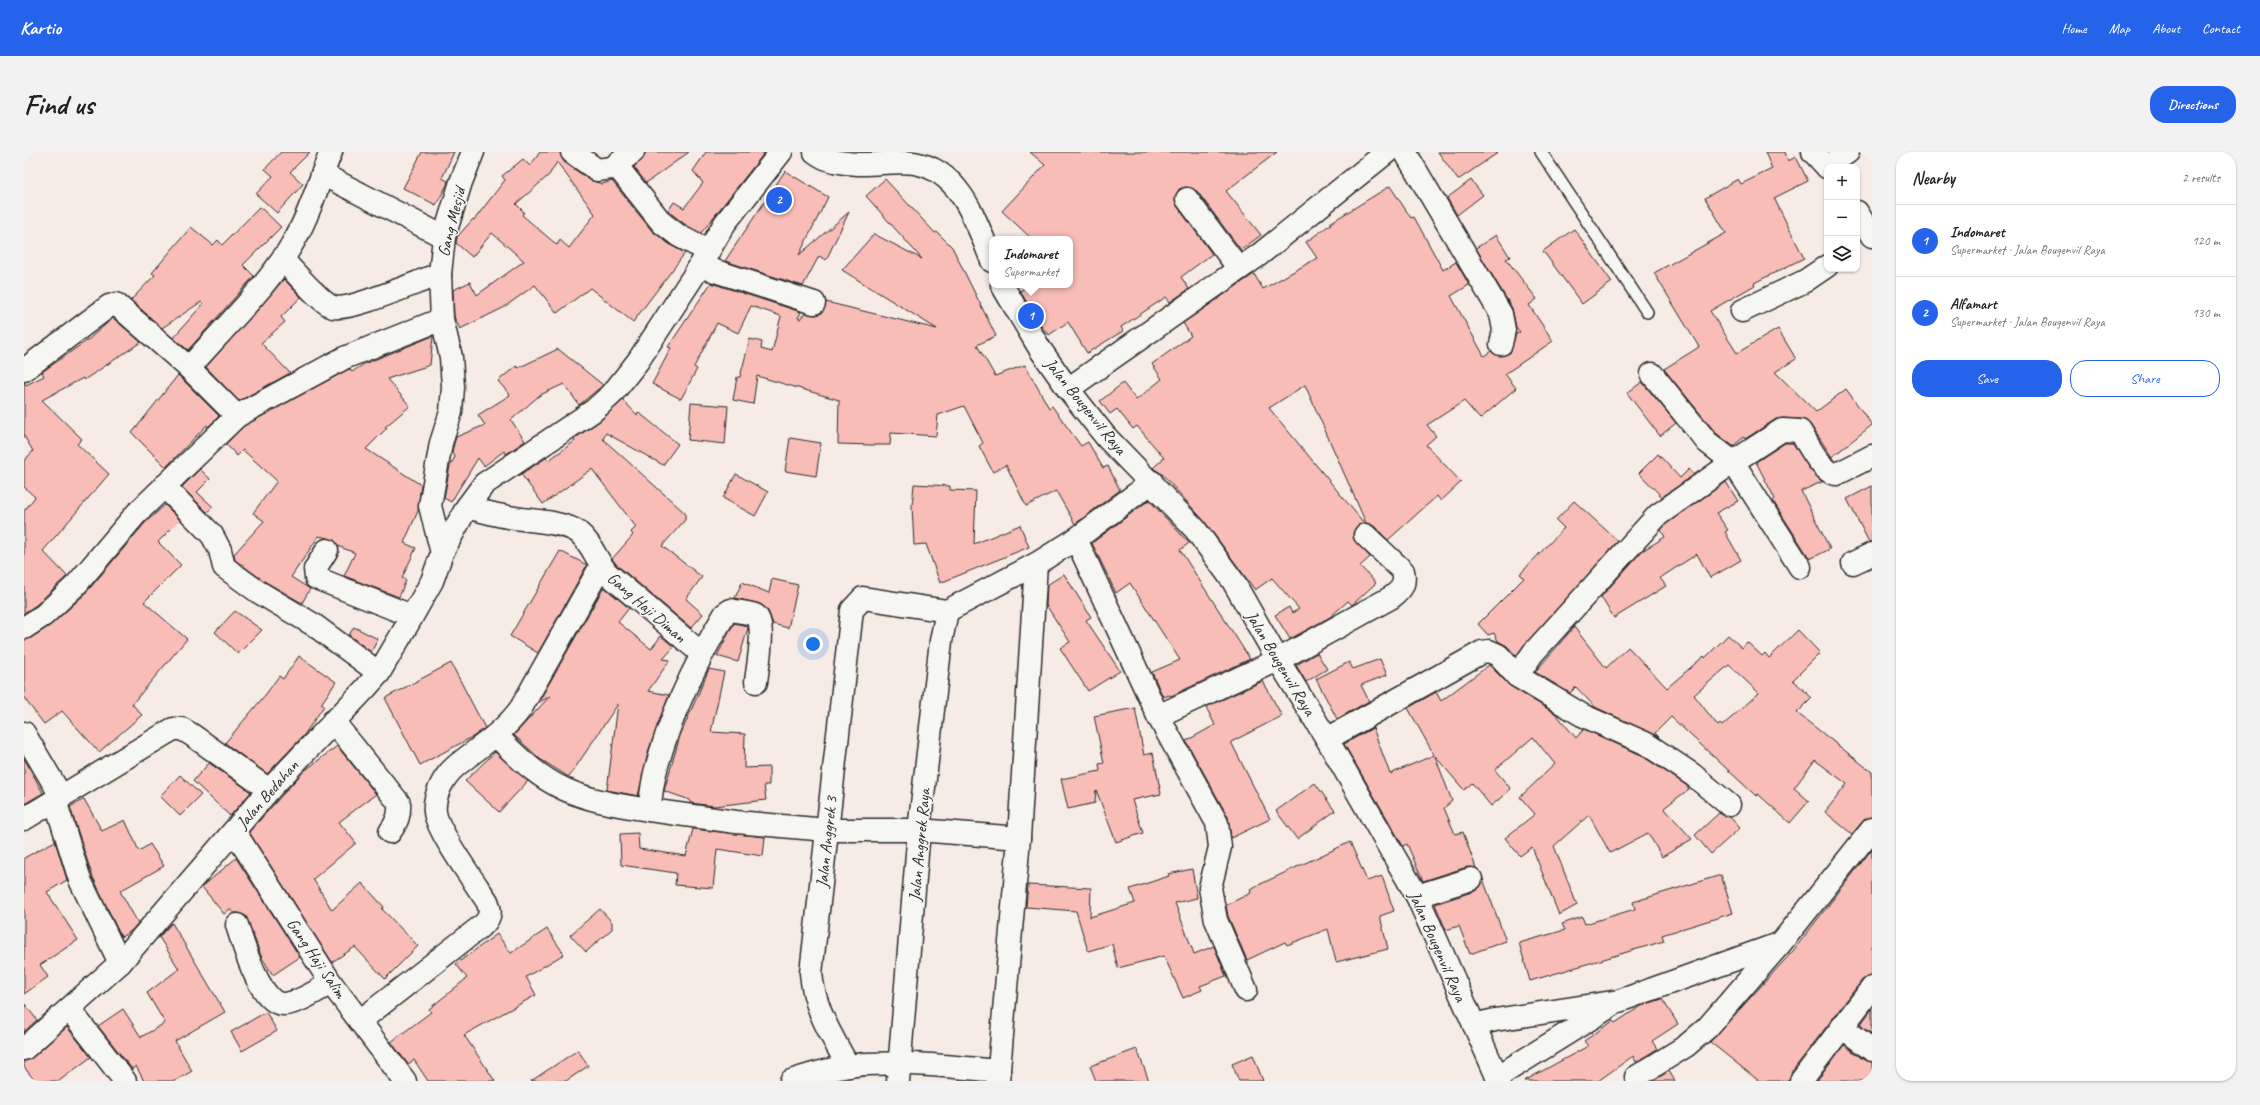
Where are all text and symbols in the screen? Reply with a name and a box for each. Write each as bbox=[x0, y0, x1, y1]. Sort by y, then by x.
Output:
text: Kartio bbox=[20, 16, 61, 40]
text: Home bbox=[2061, 20, 2087, 37]
text: Map bbox=[2109, 20, 2130, 37]
text: About bbox=[2152, 20, 2180, 37]
text: Contact bbox=[2202, 20, 2240, 37]
button: Directions bbox=[2150, 86, 2236, 123]
text: Find us bbox=[24, 87, 94, 122]
map controls bbox=[1824, 164, 1860, 272]
button: + bbox=[1824, 164, 1860, 200]
text: Nearby bbox=[1912, 168, 1955, 189]
text: 2 results bbox=[2182, 170, 2220, 186]
street label: Gang Mesjid bbox=[433, 182, 471, 259]
pin: 2 bbox=[766, 185, 792, 215]
button: − bbox=[1824, 200, 1860, 236]
text: Indomaret bbox=[1950, 223, 2004, 242]
text: 1 bbox=[1922, 233, 1928, 249]
text: 120 m bbox=[2192, 233, 2220, 249]
popup bbox=[989, 236, 1073, 288]
button: layers bbox=[1824, 236, 1860, 272]
text: Supermarket · Jalan Bougenvil Raya bbox=[1950, 242, 2105, 258]
text: Indomaret bbox=[1003, 245, 1058, 264]
text: Supermarket bbox=[1003, 264, 1059, 280]
text: Alfamart bbox=[1950, 295, 1997, 314]
pin: 1 bbox=[1018, 301, 1044, 331]
text: 2 bbox=[1922, 305, 1928, 321]
text: 130 m bbox=[2192, 305, 2220, 321]
text: Supermarket · Jalan Bougenvil Raya bbox=[1950, 314, 2105, 330]
street label: Jalan Bougenvil Raya bbox=[1040, 353, 1132, 460]
button: Save bbox=[1912, 360, 2062, 397]
button: Share bbox=[2070, 360, 2220, 397]
street label: Gang Haji Diman bbox=[603, 567, 691, 648]
street label: Jalan Bougenvil Raya bbox=[1241, 606, 1321, 720]
your location bbox=[803, 634, 823, 654]
street label: Jalan Bedahan bbox=[231, 755, 303, 834]
street label: Jalan Anggrek Raya bbox=[904, 786, 935, 903]
street label: Jalan Anggrek 3 bbox=[811, 794, 842, 890]
street label: Jalan Bougenvil Raya bbox=[1403, 887, 1472, 1006]
street label: Gang Haji Salim bbox=[282, 914, 352, 1004]

